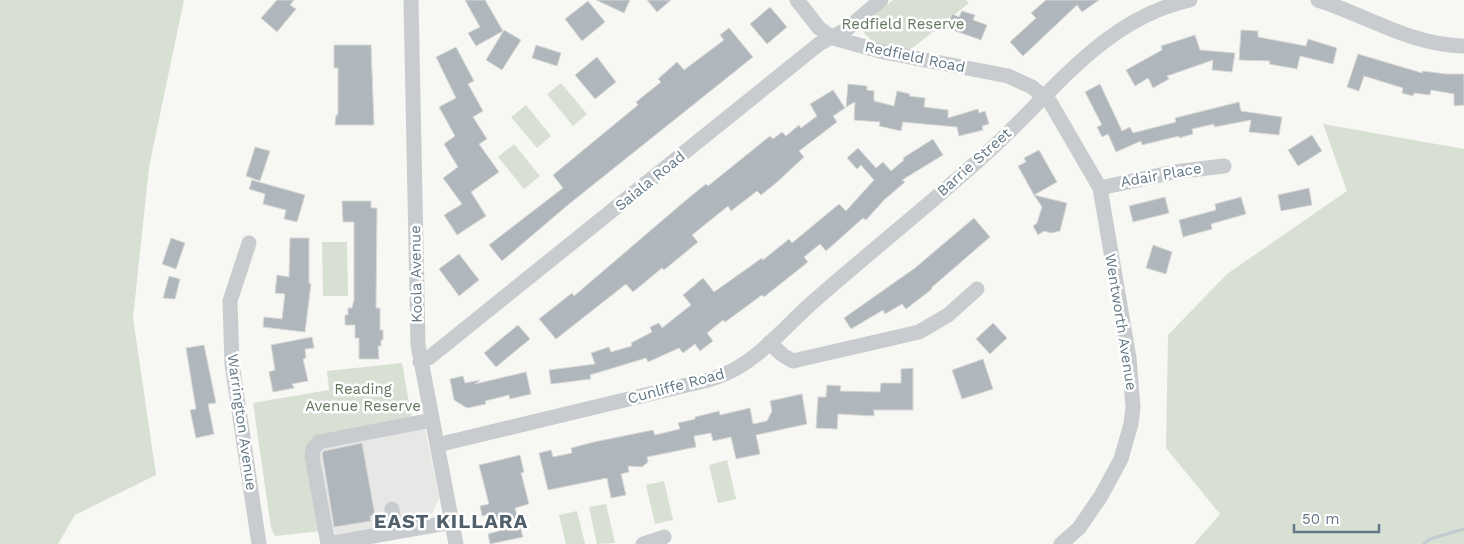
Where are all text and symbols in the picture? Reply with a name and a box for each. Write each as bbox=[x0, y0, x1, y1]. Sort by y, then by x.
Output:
park label: Redfield Reserve bbox=[842, 15, 964, 33]
street label: Redfield Road bbox=[863, 38, 967, 76]
street label: Barrie Street bbox=[933, 124, 1015, 200]
street label: Saiala Road bbox=[611, 147, 689, 215]
street label: Adair Place bbox=[1119, 159, 1203, 191]
street label: Koola Avenue bbox=[406, 225, 426, 323]
street label: Wentworth Avenue bbox=[1101, 252, 1141, 392]
street label: Warrington Avenue bbox=[223, 352, 261, 492]
street label: Cunliffe Road bbox=[626, 364, 726, 408]
park label: Reading Avenue Reserve bbox=[305, 380, 421, 415]
scale bar bbox=[1294, 502, 1379, 534]
district label: EAST KILLARA bbox=[374, 509, 528, 533]
text: 50 m bbox=[1302, 510, 1339, 528]

